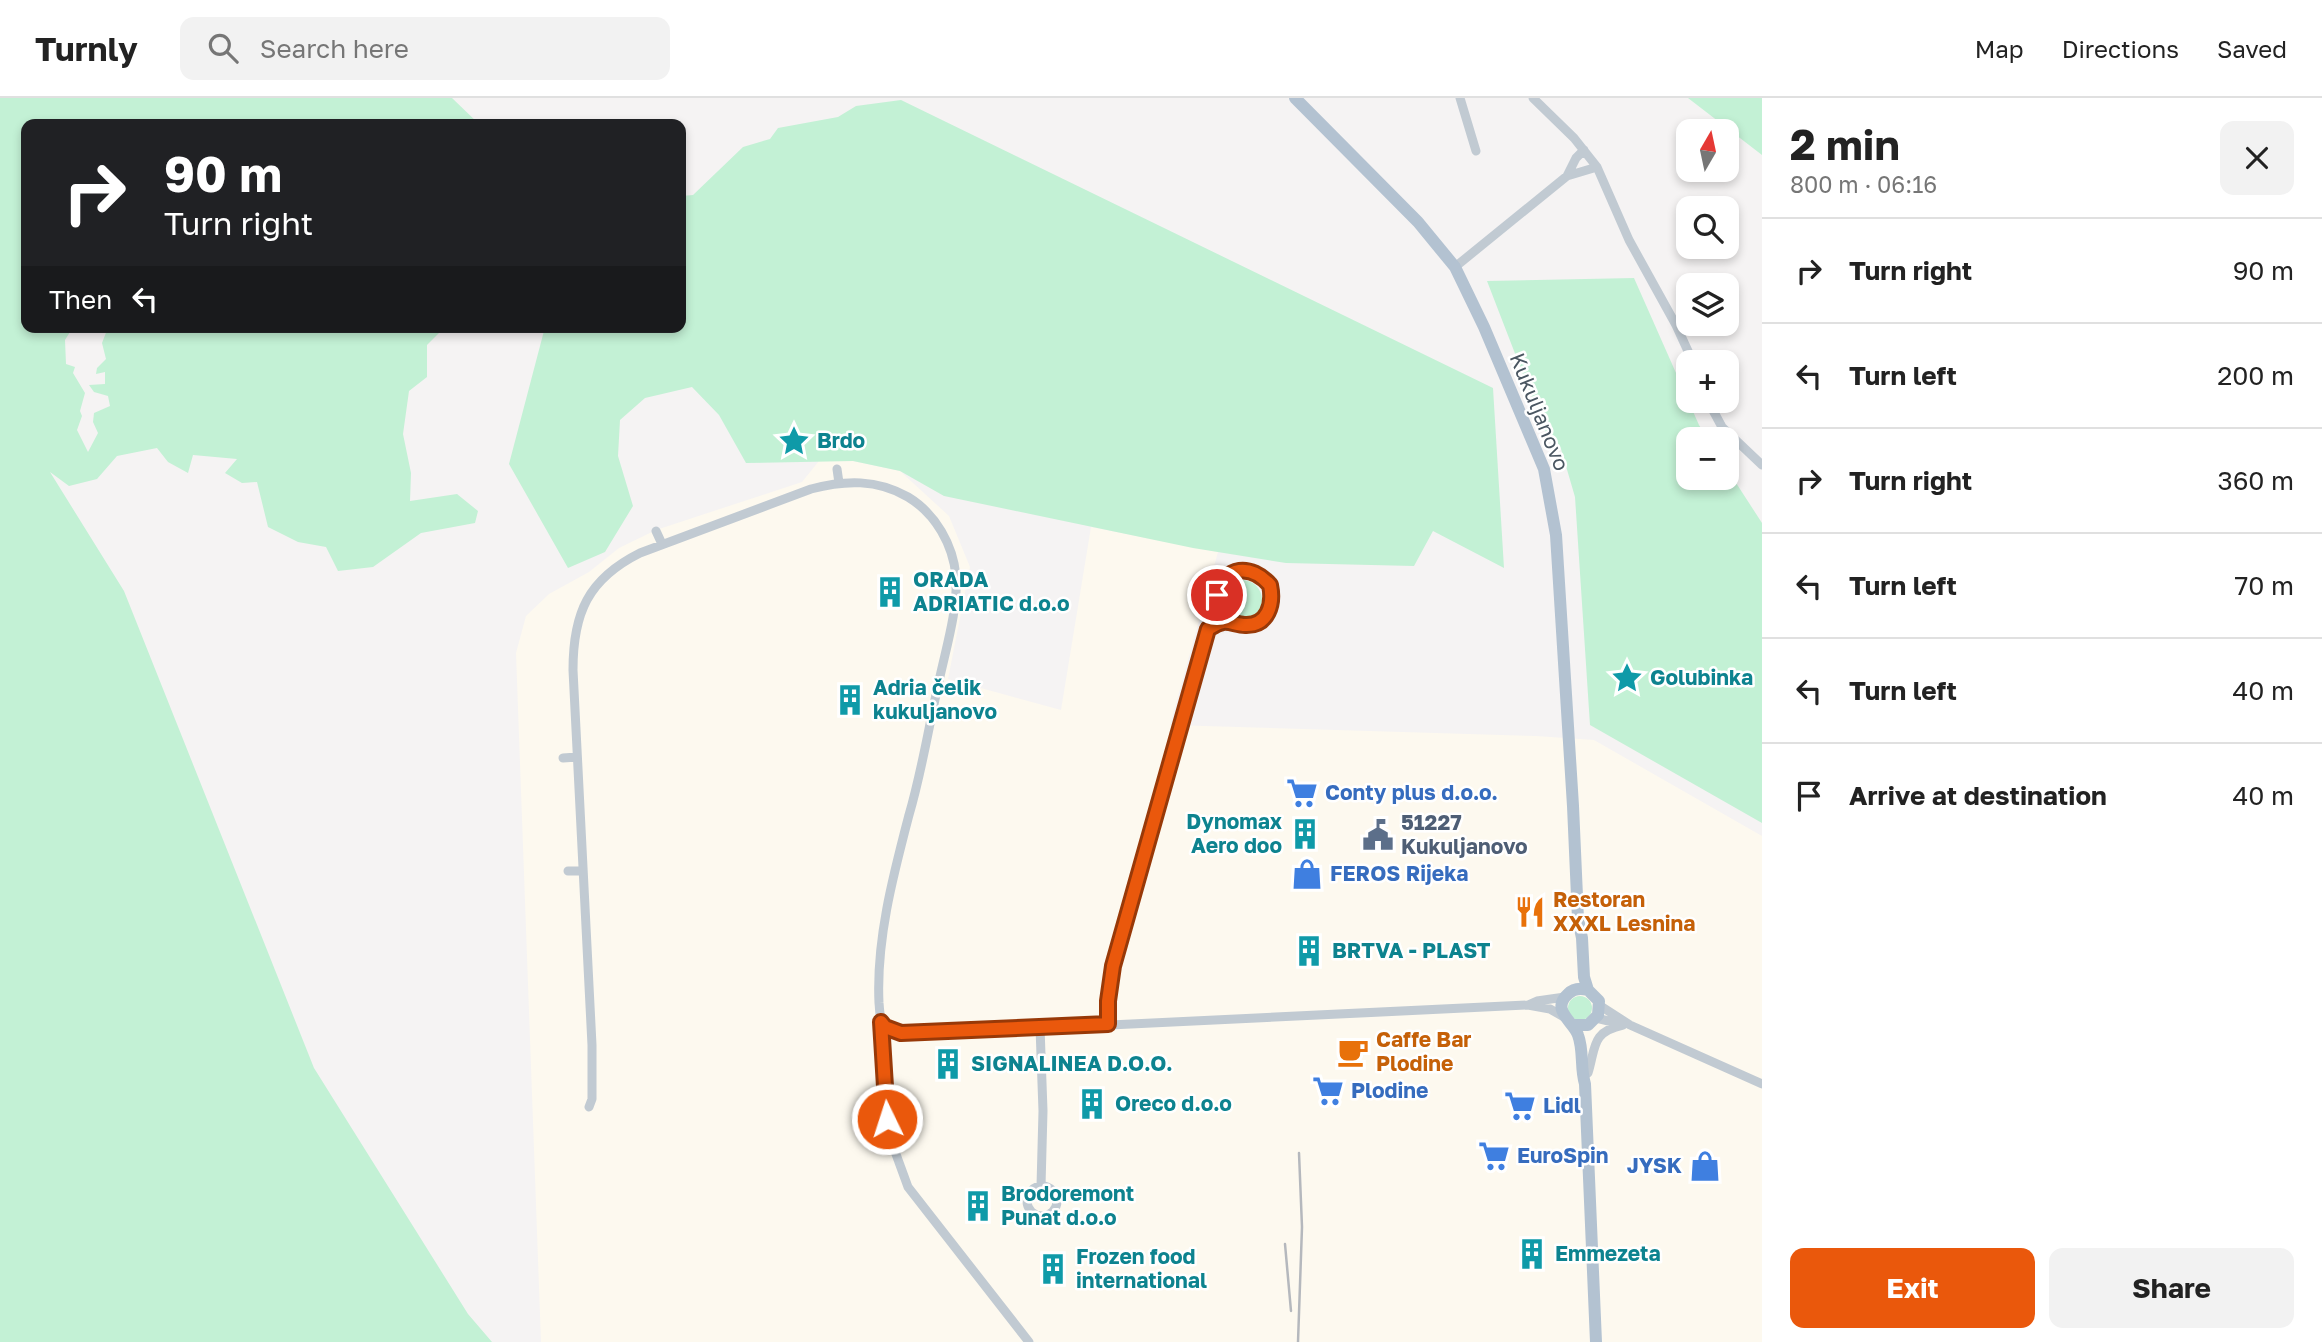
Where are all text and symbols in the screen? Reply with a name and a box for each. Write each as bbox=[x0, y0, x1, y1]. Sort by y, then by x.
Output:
search box bbox=[180, 17, 670, 80]
text: Turnly bbox=[35, 29, 138, 68]
icon: search bbox=[204, 29, 242, 67]
text: Search here bbox=[260, 33, 409, 64]
text: Map bbox=[1975, 34, 2024, 63]
text: Directions bbox=[2062, 34, 2179, 63]
text: Saved bbox=[2217, 34, 2287, 63]
north arrow bbox=[1676, 119, 1740, 182]
map controls bbox=[1676, 119, 1739, 490]
text: 2 min bbox=[1790, 119, 1900, 169]
button: close bbox=[2220, 121, 2294, 195]
text: 90 m bbox=[164, 144, 282, 203]
icon: right bbox=[49, 147, 140, 238]
text: 800 m · 06:16 bbox=[1790, 170, 1937, 198]
button: search bbox=[1676, 196, 1739, 259]
text: Turn right bbox=[164, 204, 313, 242]
icon: right bbox=[1790, 252, 1828, 290]
text: Turn right bbox=[1849, 255, 1972, 286]
text: 90 m bbox=[2233, 255, 2294, 286]
button: layers bbox=[1676, 273, 1739, 336]
icon: left bbox=[126, 280, 164, 318]
text: Then bbox=[49, 284, 112, 315]
street label: Kukuljanovo bbox=[1505, 349, 1575, 474]
button: + bbox=[1676, 350, 1739, 413]
icon: left bbox=[1790, 357, 1828, 395]
text: Turn left bbox=[1849, 360, 1957, 391]
text: 200 m bbox=[2217, 360, 2294, 391]
place icon: Brdo bbox=[777, 424, 811, 458]
place label: Brdo bbox=[817, 427, 865, 453]
button: − bbox=[1676, 427, 1739, 490]
icon: right bbox=[1790, 462, 1828, 500]
text: Turn right bbox=[1849, 465, 1972, 496]
text: 360 m bbox=[2217, 465, 2294, 496]
pin bbox=[1187, 565, 1247, 625]
place label: ORADA ADRIATIC d.o.o bbox=[913, 566, 1070, 616]
icon: left bbox=[1790, 567, 1828, 605]
text: Turn left bbox=[1849, 570, 1957, 601]
text: 70 m bbox=[2235, 570, 2294, 601]
building icon: ORADA ADRIATIC d.o.o bbox=[873, 575, 907, 609]
icon: arrive bbox=[1198, 576, 1236, 614]
place icon: Golubinka bbox=[1610, 661, 1644, 695]
place label: Golubinka bbox=[1650, 664, 1753, 690]
icon: left bbox=[1790, 672, 1828, 710]
place label: Adria čelik kukuljanovo bbox=[873, 674, 997, 724]
text: Turn left bbox=[1849, 675, 1957, 706]
text: 40 m bbox=[2233, 675, 2294, 706]
building icon: Adria čelik kukuljanovo bbox=[833, 683, 867, 717]
supermarket icon: Conty plus d.o.o. bbox=[1285, 776, 1319, 810]
icon: arrive bbox=[1790, 777, 1828, 815]
place label: Conty plus d.o.o. bbox=[1325, 779, 1498, 805]
text: Arrive at destination bbox=[1849, 780, 2107, 811]
text: 40 m bbox=[2233, 780, 2294, 811]
place label: Dynomax Aero doo bbox=[1186, 808, 1282, 858]
place label: 51227 Kukuljanovo bbox=[1401, 809, 1528, 859]
building icon: Dynomax Aero doo bbox=[1288, 817, 1322, 851]
public building icon: 51227 Kukuljanovo bbox=[1361, 818, 1395, 852]
shop icon: FEROS Rijeka bbox=[1290, 857, 1324, 891]
place label: FEROS Rijeka bbox=[1330, 860, 1468, 886]
place label: Restoran XXXL Lesnina bbox=[1553, 886, 1695, 936]
restaurant icon: Restoran XXXL Lesnina bbox=[1513, 895, 1547, 929]
building icon: BRTVA - PLAST bbox=[1292, 934, 1326, 968]
place label: BRTVA - PLAST bbox=[1332, 937, 1491, 963]
place label: Caffe Bar Plodine bbox=[1376, 1026, 1472, 1076]
cafe icon: Caffe Bar Plodine bbox=[1336, 1035, 1370, 1069]
building icon: SIGNALINEA D.O.O. bbox=[931, 1047, 965, 1081]
place label: SIGNALINEA D.O.O. bbox=[971, 1050, 1173, 1076]
supermarket icon: Plodine bbox=[1311, 1074, 1345, 1108]
place label: Plodine bbox=[1351, 1077, 1428, 1103]
position arrow bbox=[850, 1082, 924, 1156]
building icon: Oreco d.o.o bbox=[1075, 1087, 1109, 1121]
supermarket icon: Lidl bbox=[1503, 1089, 1537, 1123]
place label: Oreco d.o.o bbox=[1115, 1090, 1232, 1116]
place label: Lidl bbox=[1543, 1092, 1581, 1118]
supermarket icon: EuroSpin bbox=[1477, 1139, 1511, 1173]
place label: EuroSpin bbox=[1517, 1142, 1609, 1168]
shop icon: JYSK bbox=[1688, 1149, 1722, 1183]
place label: JYSK bbox=[1627, 1152, 1682, 1178]
place label: Brodoremont Punat d.o.o bbox=[1001, 1180, 1134, 1230]
building icon: Brodoremont Punat d.o.o bbox=[961, 1189, 995, 1223]
building icon: Emmezeta bbox=[1515, 1237, 1549, 1271]
place label: Emmezeta bbox=[1555, 1240, 1661, 1266]
place label: Frozen food international bbox=[1076, 1243, 1207, 1293]
button: Exit bbox=[1790, 1248, 2035, 1328]
button: Share bbox=[2049, 1248, 2294, 1328]
building icon: Frozen food international bbox=[1036, 1252, 1070, 1286]

